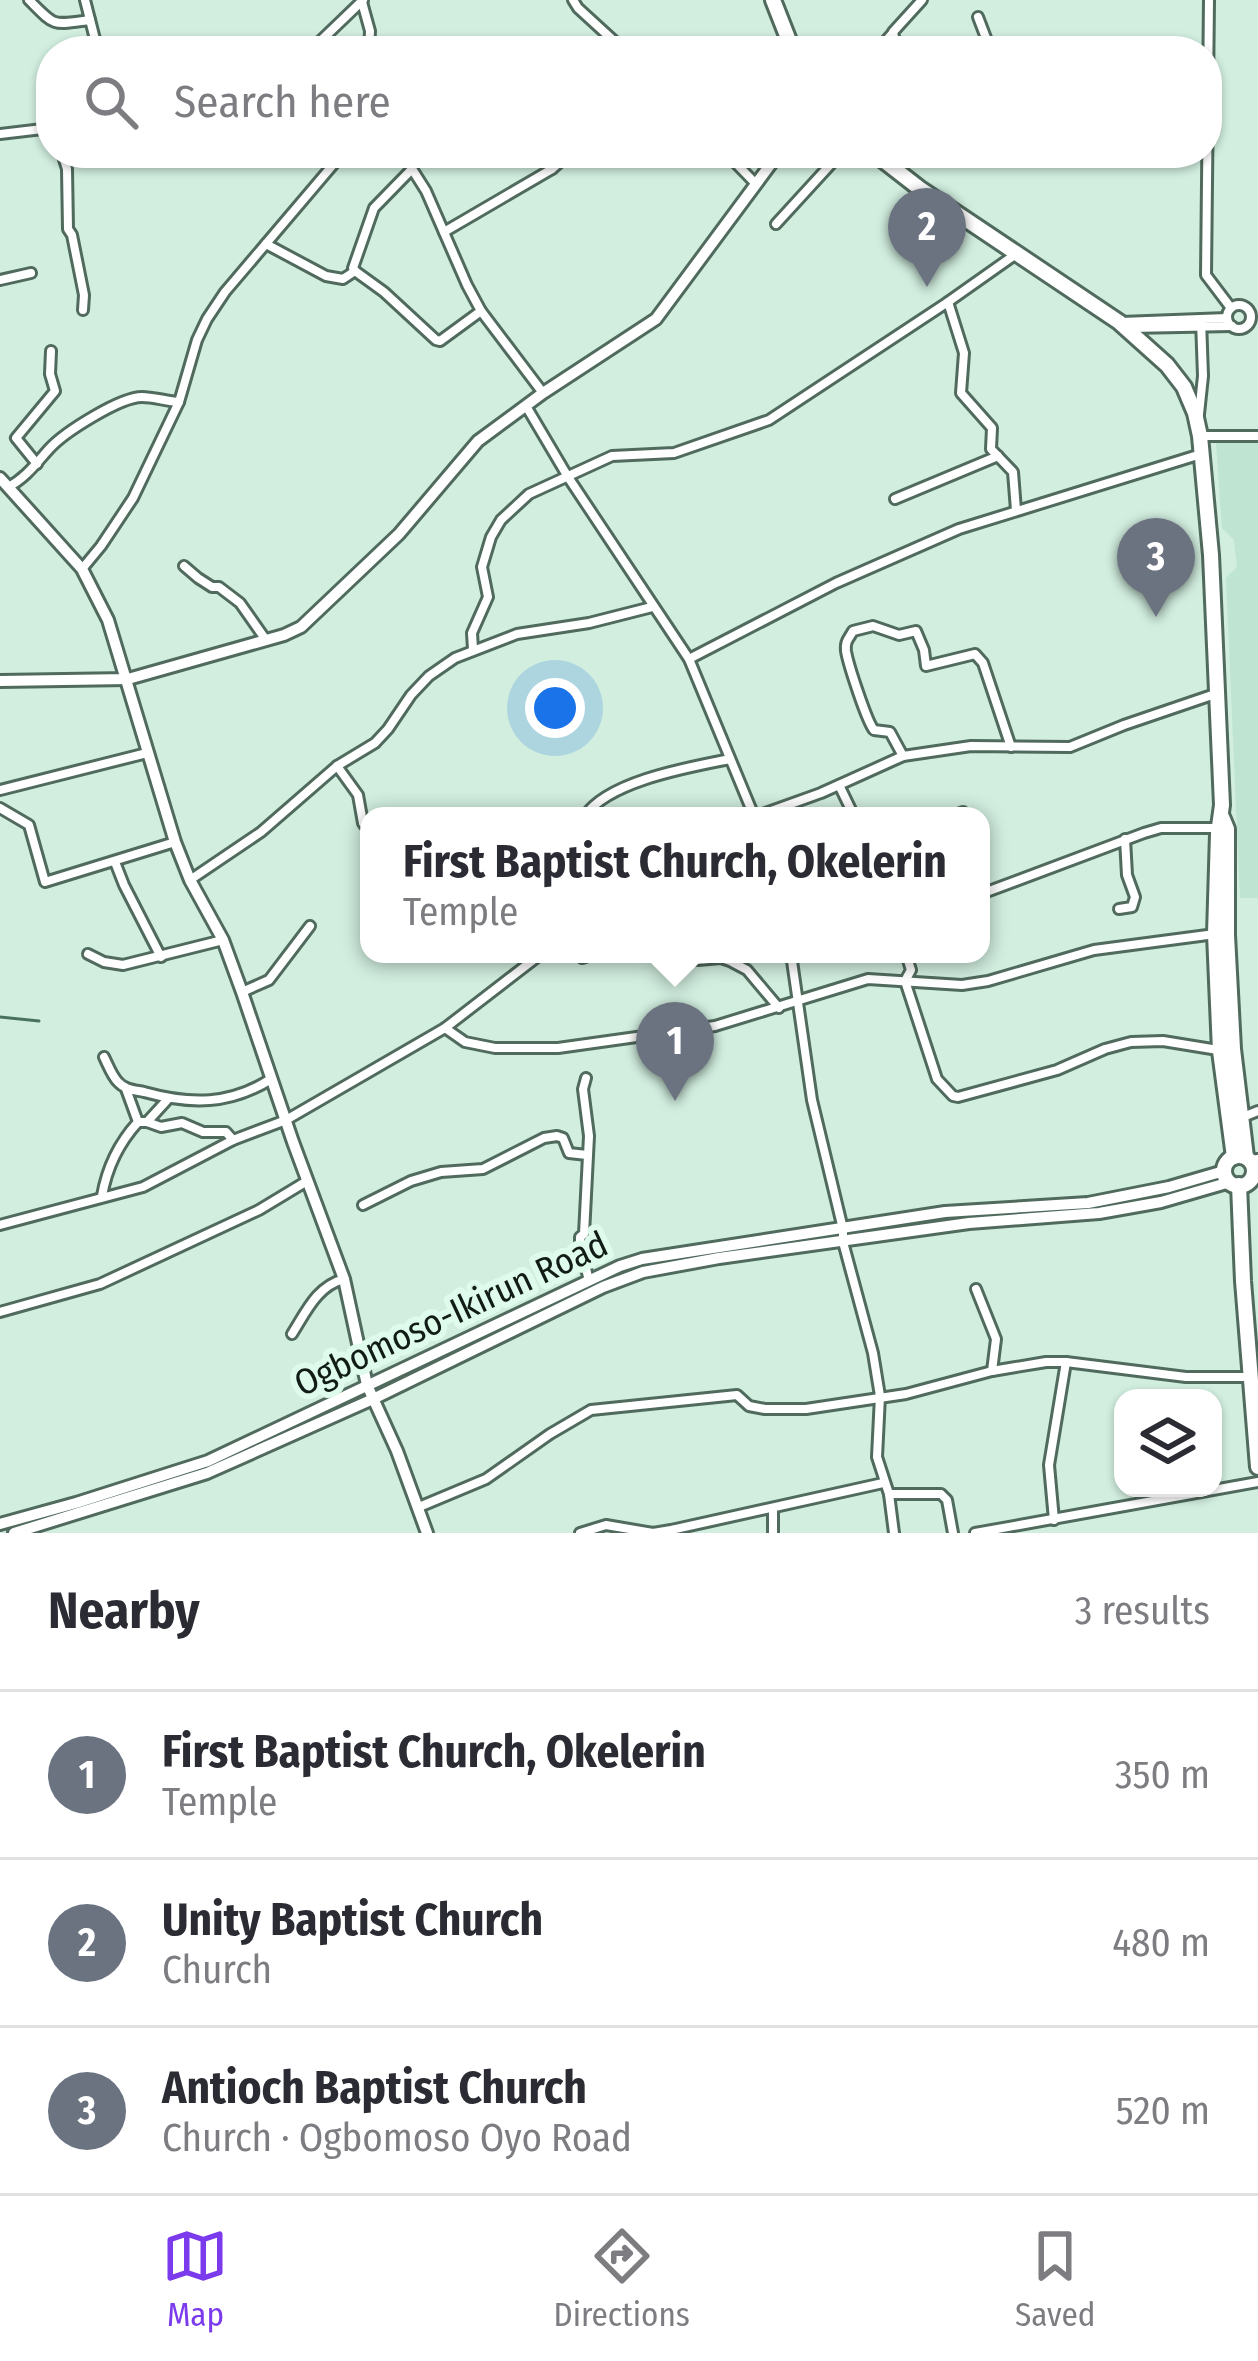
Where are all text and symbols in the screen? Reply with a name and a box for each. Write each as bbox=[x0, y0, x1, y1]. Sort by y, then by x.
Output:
search box bbox=[36, 36, 1222, 168]
icon: search bbox=[78, 69, 144, 135]
text: Search here bbox=[174, 75, 391, 129]
pin: 2 bbox=[888, 188, 966, 287]
pin: 3 bbox=[1117, 518, 1195, 617]
your location bbox=[525, 678, 585, 738]
popup bbox=[360, 807, 990, 963]
text: First Baptist Church, Okelerin bbox=[403, 835, 947, 889]
text: Temple bbox=[403, 889, 518, 935]
pin: 1 bbox=[636, 1002, 714, 1101]
street label: Ogbomoso-Ikirun Road bbox=[287, 1222, 615, 1406]
map controls bbox=[1114, 1389, 1222, 1497]
button: layers bbox=[1114, 1389, 1222, 1497]
text: Nearby bbox=[48, 1580, 200, 1642]
text: 3 results bbox=[1075, 1588, 1210, 1634]
text: First Baptist Church, Okelerin bbox=[162, 1725, 706, 1779]
text: 1 bbox=[79, 1752, 95, 1798]
text: 350 m bbox=[1115, 1752, 1210, 1798]
text: Temple bbox=[162, 1779, 277, 1825]
text: Unity Baptist Church bbox=[162, 1893, 543, 1947]
text: 2 bbox=[78, 1920, 96, 1966]
text: 480 m bbox=[1112, 1920, 1210, 1966]
text: Church bbox=[162, 1947, 272, 1993]
text: Antioch Baptist Church bbox=[162, 2061, 587, 2115]
text: 3 bbox=[78, 2088, 96, 2134]
text: 520 m bbox=[1116, 2088, 1210, 2134]
text: Church · Ogbomoso Oyo Road bbox=[162, 2115, 632, 2161]
tab: Map bbox=[162, 2223, 228, 2335]
tab: Directions bbox=[553, 2223, 690, 2335]
tab: Saved bbox=[1015, 2223, 1095, 2335]

